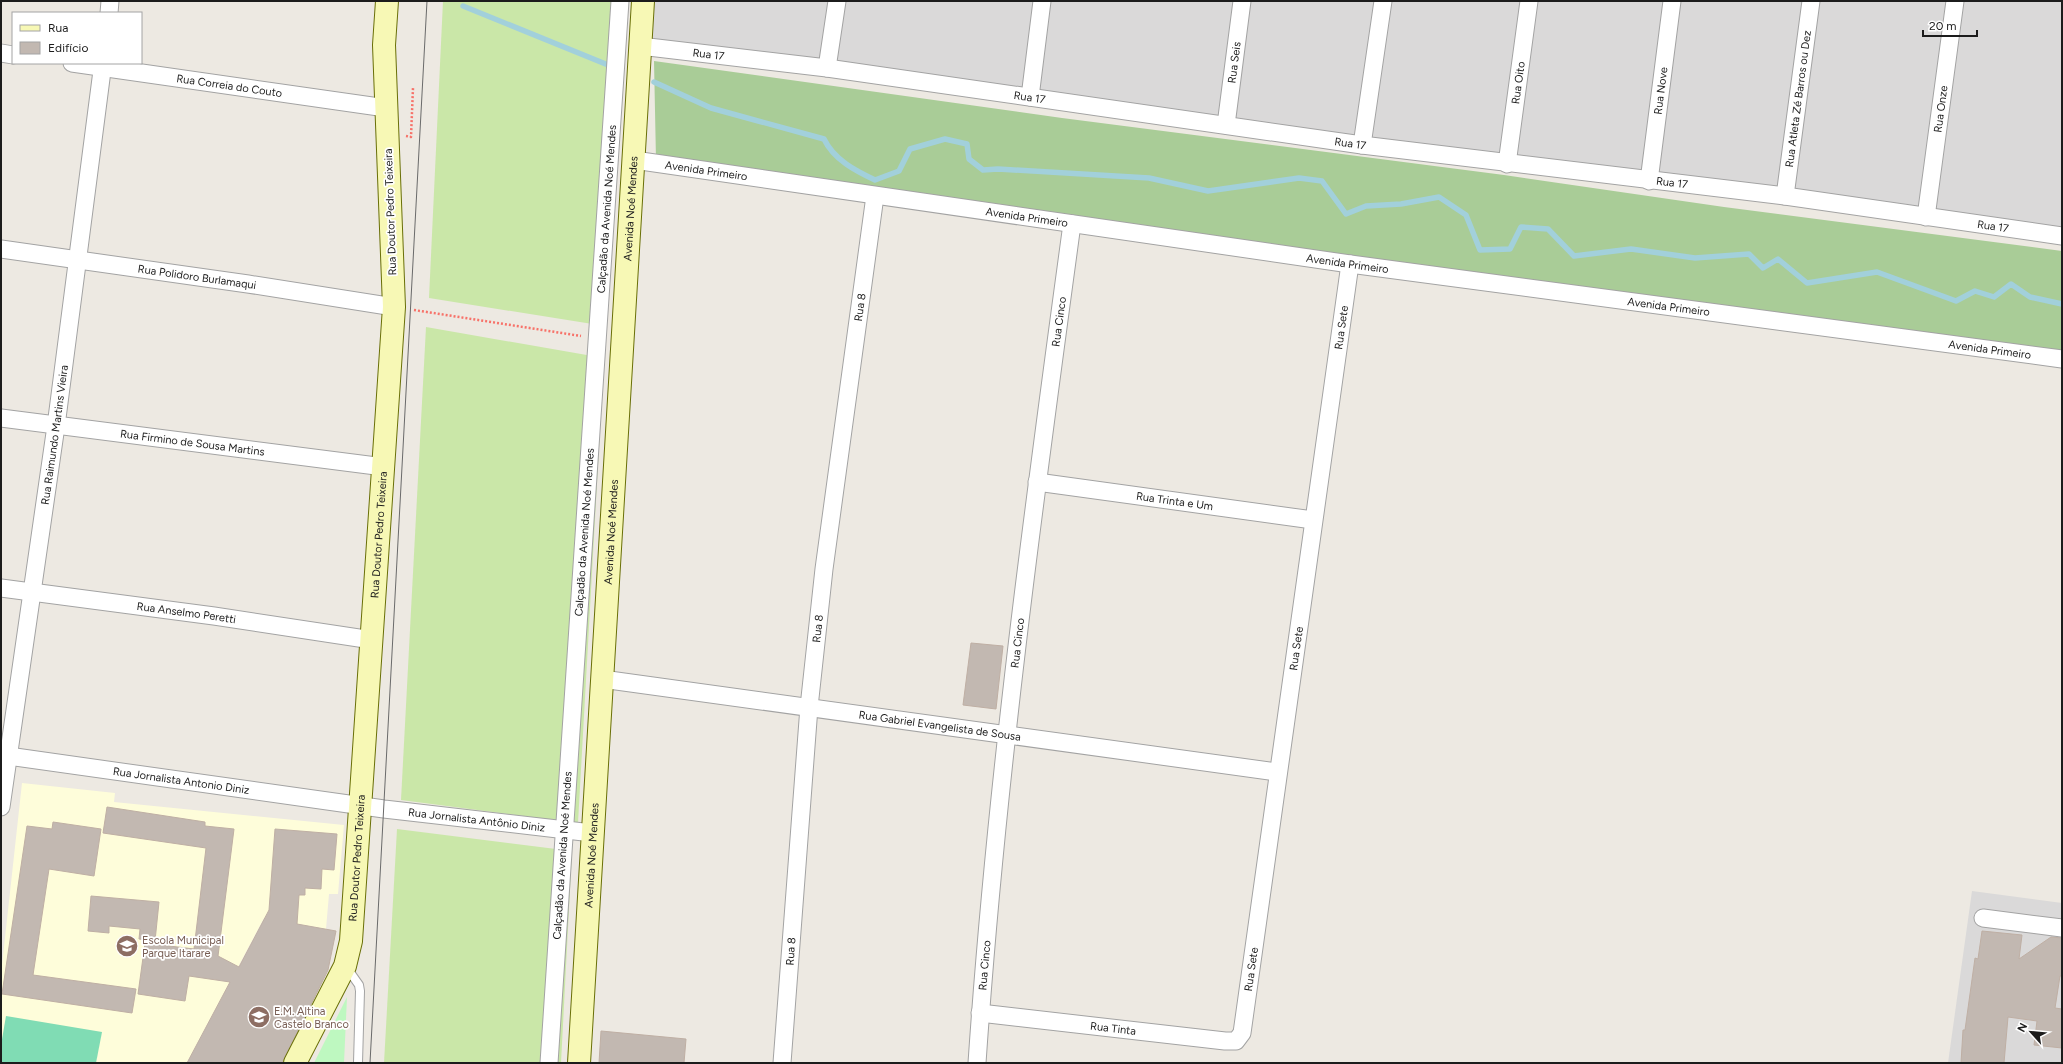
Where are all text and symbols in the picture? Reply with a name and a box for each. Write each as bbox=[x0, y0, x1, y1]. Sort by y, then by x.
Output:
legend bbox=[12, 12, 142, 64]
scale bar bbox=[1923, 12, 1977, 38]
text: 20 m bbox=[1929, 19, 1957, 33]
text: Rua bbox=[48, 21, 68, 35]
street label: Rua Atleta Zé Barros ou Dez bbox=[1783, 30, 1814, 168]
text: Edifício bbox=[48, 41, 88, 55]
street label: Rua Seis bbox=[1225, 41, 1244, 84]
street label: Rua 17 bbox=[692, 46, 725, 63]
street label: Rua Oito bbox=[1509, 61, 1528, 105]
street label: Rua Nove bbox=[1652, 66, 1671, 115]
street label: Rua Correia do Couto bbox=[176, 72, 283, 100]
street label: Rua Onze bbox=[1931, 85, 1951, 133]
street label: Rua 17 bbox=[1013, 89, 1046, 106]
street label: Calçadão da Avenida Noé Mendes bbox=[595, 124, 619, 294]
street label: Rua 17 bbox=[1334, 135, 1367, 152]
street label: Rua Doutor Pedro Teixeira bbox=[382, 148, 399, 276]
street label: Avenida Noé Mendes bbox=[621, 156, 641, 261]
street label: Avenida Primeiro bbox=[664, 159, 748, 183]
street label: Rua 17 bbox=[1655, 175, 1689, 191]
street label: Avenida Primeiro bbox=[985, 205, 1069, 230]
street label: Rua 17 bbox=[1976, 218, 2010, 235]
street label: Avenida Primeiro bbox=[1305, 252, 1389, 276]
street label: Rua Polidoro Burlamaqui bbox=[137, 262, 257, 292]
street label: Rua 8 bbox=[852, 292, 869, 322]
street label: Avenida Primeiro bbox=[1627, 295, 1711, 319]
street label: Rua Cinco bbox=[1049, 296, 1069, 348]
street label: Rua Sete bbox=[1332, 305, 1351, 350]
street label: Avenida Primeiro bbox=[1948, 338, 2032, 362]
street label: Rua Raimundo Martins Vieira bbox=[39, 364, 71, 506]
street label: Rua Firmino de Sousa Martins bbox=[119, 427, 265, 459]
street label: Calçadão da Avenida Noé Mendes bbox=[572, 448, 597, 617]
street label: Rua Doutor Pedro Teixeira bbox=[368, 471, 390, 599]
street label: Avenida Noé Mendes bbox=[602, 479, 621, 585]
street label: Rua Trinta e Um bbox=[1135, 490, 1214, 513]
street label: Rua Anselmo Peretti bbox=[136, 600, 237, 626]
street label: Rua 8 bbox=[810, 614, 826, 643]
street label: Rua Cinco bbox=[1008, 617, 1027, 669]
street label: Rua Sete bbox=[1287, 626, 1306, 671]
street label: Rua Gabriel Evangelista de Sousa bbox=[858, 708, 1022, 744]
street label: Rua Jornalista Antonio Diniz bbox=[112, 765, 250, 797]
street label: Calçadão da Avenida Noé Mendes bbox=[551, 771, 575, 940]
street label: Rua Doutor Pedro Teixeira bbox=[346, 794, 368, 922]
street label: Avenida Noé Mendes bbox=[582, 803, 602, 908]
street label: Rua Jornalista Antônio Diniz bbox=[407, 806, 546, 835]
school or university icon: Escola Municipal Parque Itarare bbox=[114, 933, 140, 959]
place label: Escola Municipal Parque Itarare bbox=[142, 934, 224, 960]
street label: Rua 8 bbox=[783, 937, 799, 966]
street label: Rua Cinco bbox=[976, 940, 993, 991]
street label: Rua Sete bbox=[1242, 946, 1261, 992]
school or university icon: E.M. Altina Castelo Branco bbox=[246, 1004, 272, 1030]
place label: E.M. Altina Castelo Branco bbox=[274, 1005, 349, 1031]
north arrow bbox=[2011, 1012, 2051, 1052]
street label: Rua Tinta bbox=[1090, 1020, 1137, 1038]
text: N bbox=[2015, 1021, 2030, 1034]

